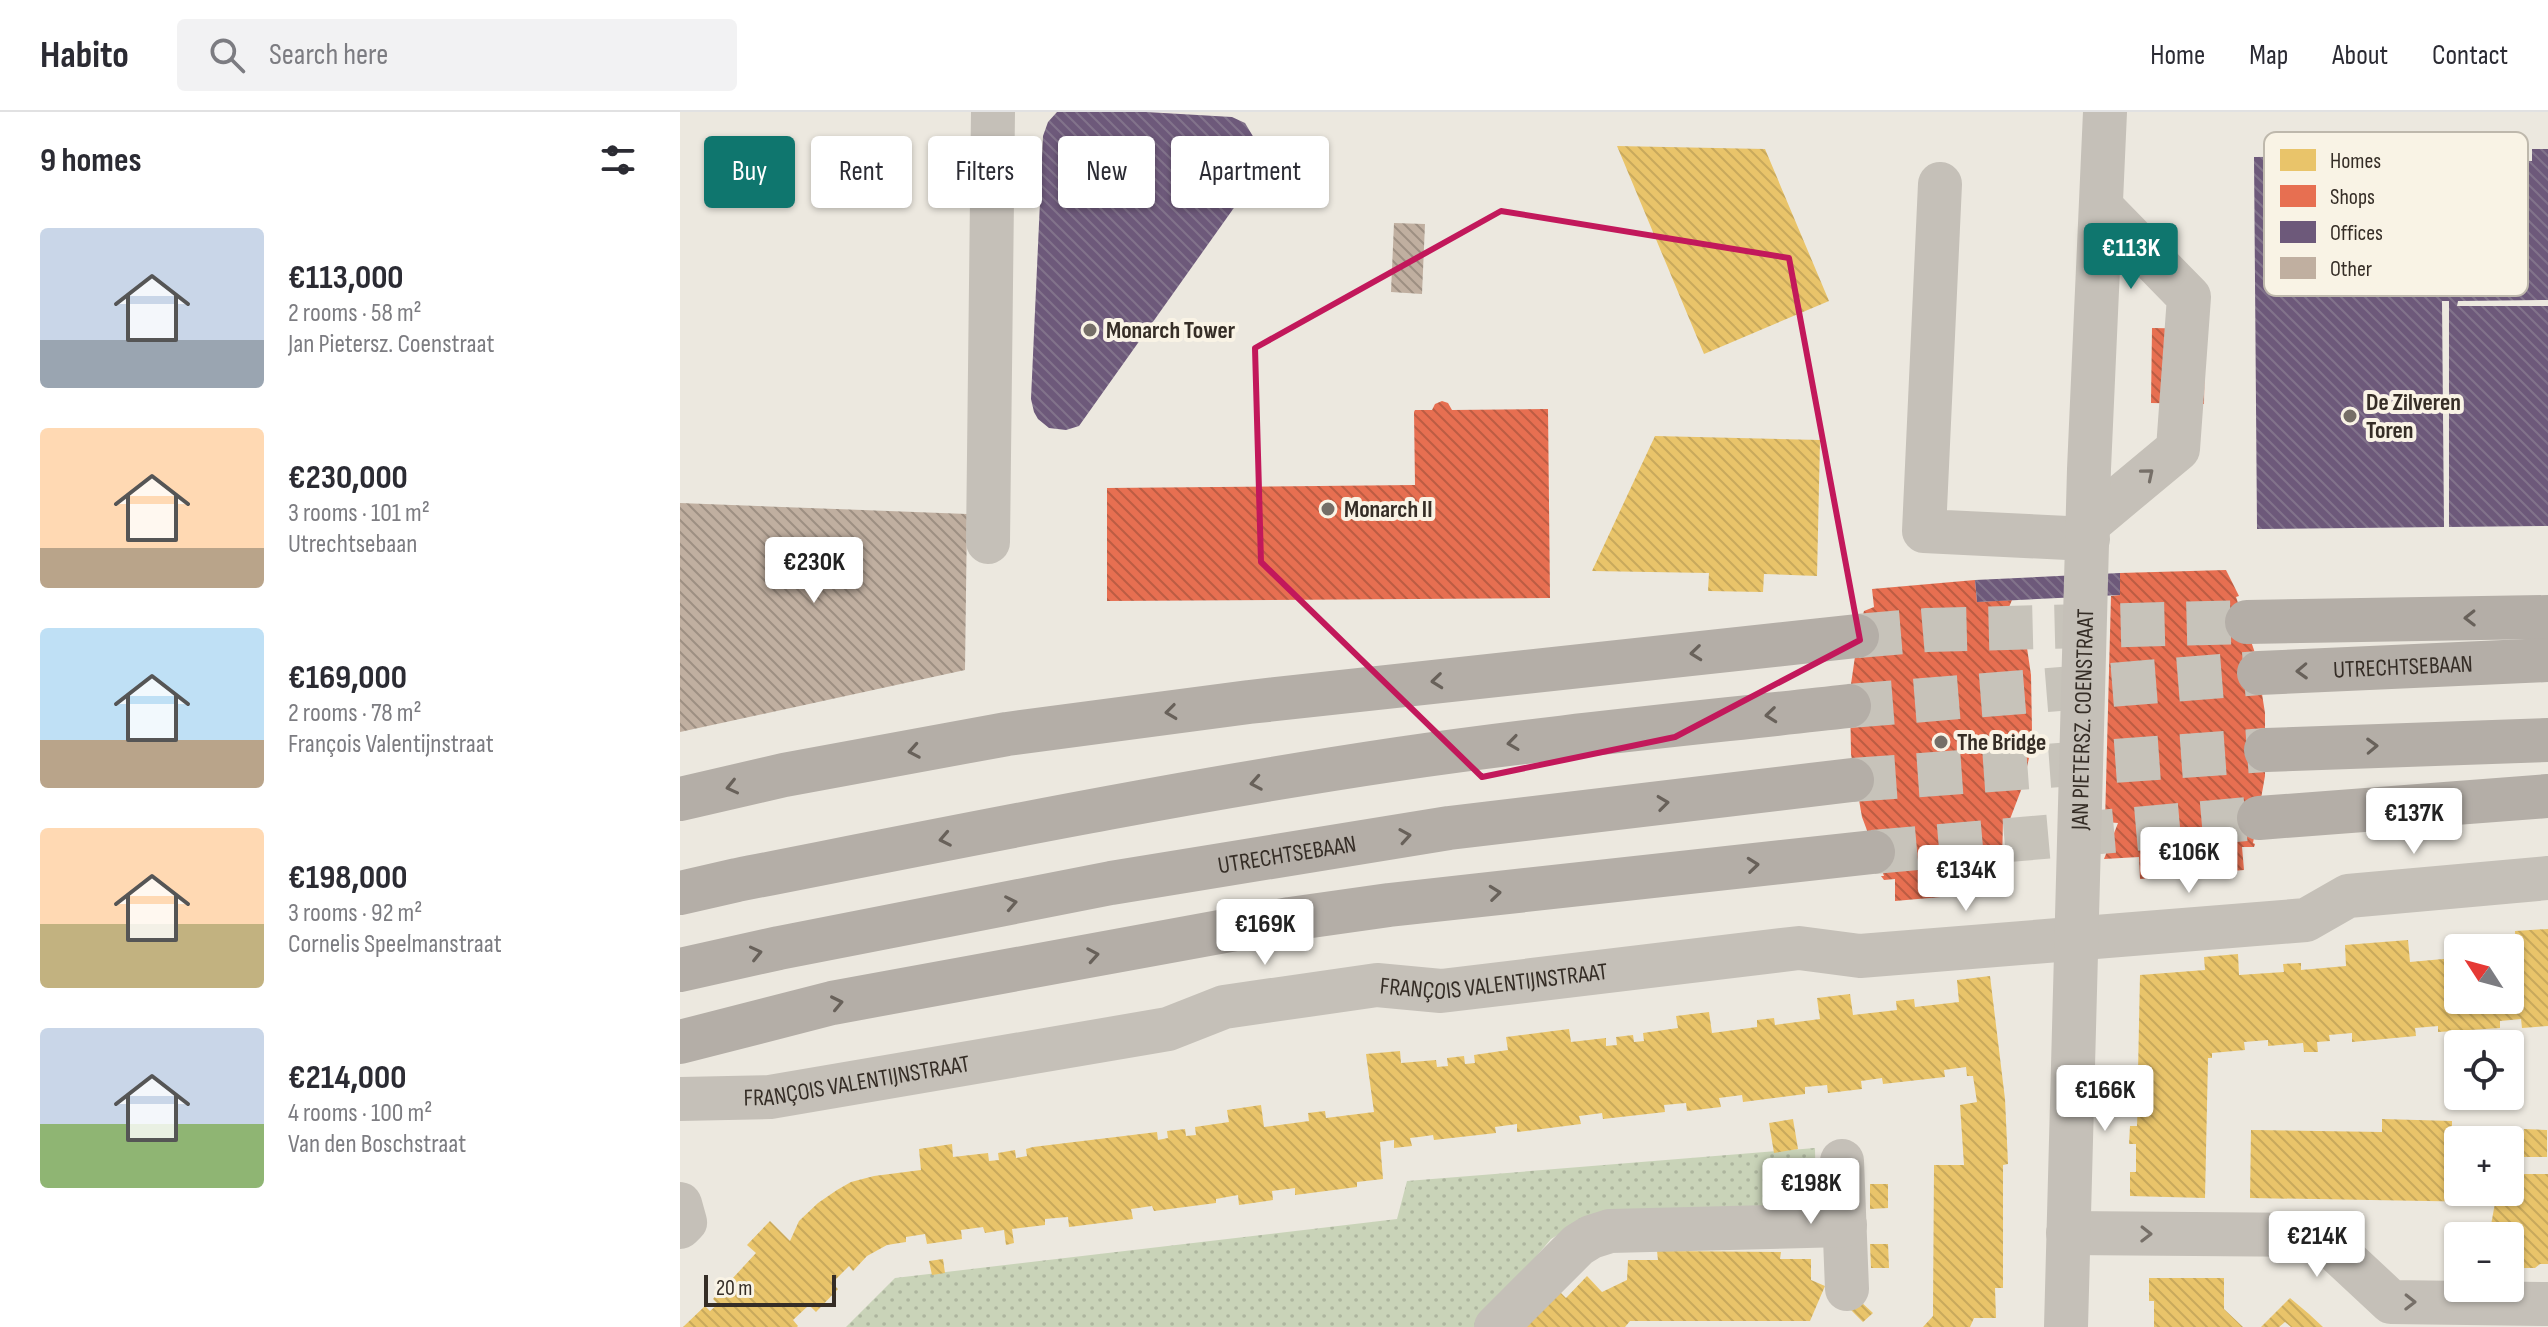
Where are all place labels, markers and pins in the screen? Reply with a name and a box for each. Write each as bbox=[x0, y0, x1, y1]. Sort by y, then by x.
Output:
pin: €113K bbox=[2075, 223, 2187, 291]
place label: Monarch Tower bbox=[1106, 316, 1236, 345]
marker: Monarch Tower bbox=[1081, 321, 1099, 339]
place label: De Zilveren Toren bbox=[2366, 388, 2461, 445]
marker: De Zilveren Toren bbox=[2341, 407, 2359, 425]
place label: Monarch II bbox=[1344, 495, 1432, 524]
marker: Monarch II bbox=[1319, 500, 1337, 518]
pin: €230K bbox=[758, 537, 870, 605]
place label: The Bridge bbox=[1957, 728, 2046, 757]
marker: The Bridge bbox=[1932, 733, 1950, 751]
pin: €137K bbox=[2358, 788, 2470, 856]
pin: €106K bbox=[2133, 827, 2245, 895]
pin: €134K bbox=[1910, 845, 2022, 913]
pin: €169K bbox=[1209, 899, 1321, 967]
pin: €166K bbox=[2049, 1065, 2161, 1133]
pin: €198K bbox=[1755, 1158, 1867, 1226]
pin: €214K bbox=[2261, 1211, 2373, 1279]

